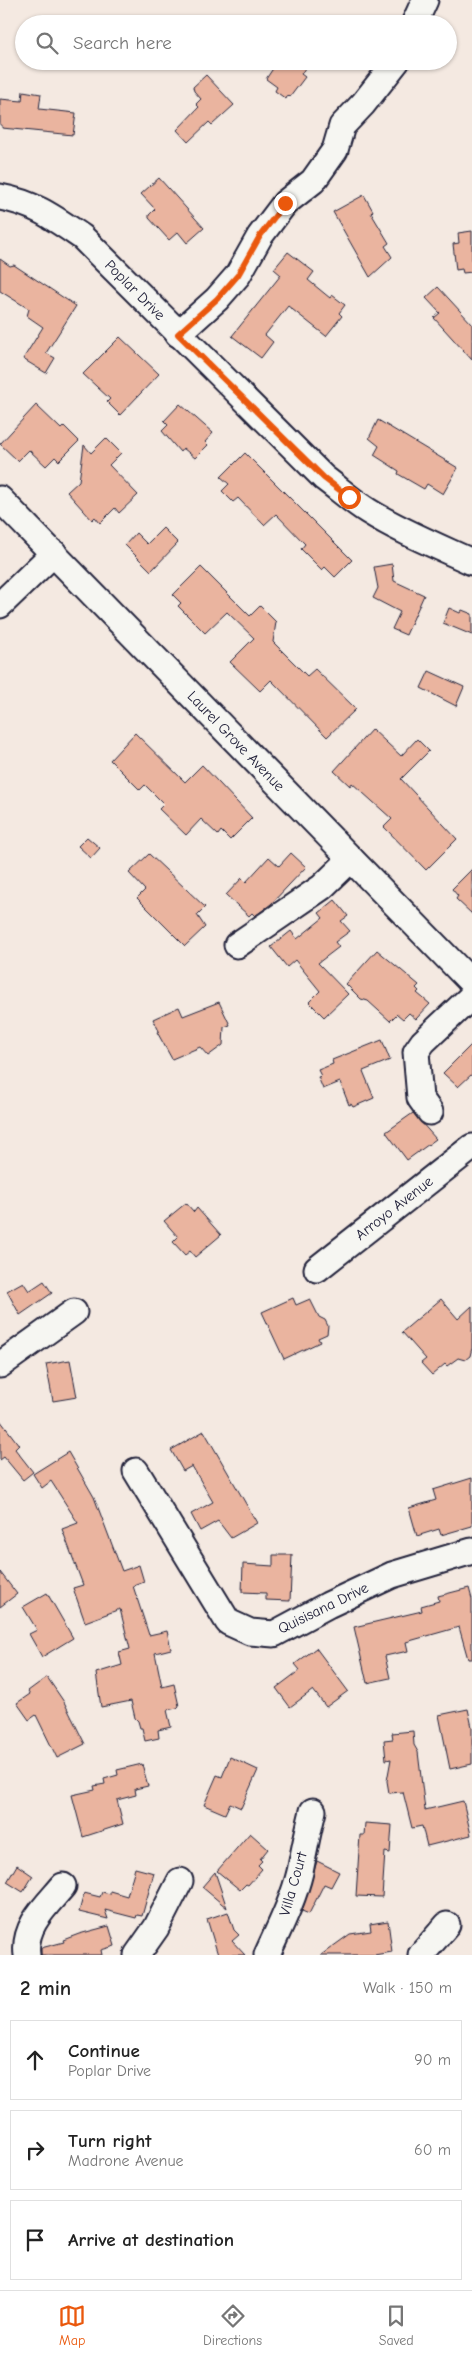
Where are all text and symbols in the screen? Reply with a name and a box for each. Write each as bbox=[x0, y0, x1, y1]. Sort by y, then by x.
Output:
search box bbox=[15, 15, 457, 70]
icon: search bbox=[33, 29, 61, 57]
text: Search here bbox=[73, 32, 172, 54]
route end bbox=[274, 192, 297, 215]
street label: Poplar Drive bbox=[101, 256, 169, 324]
route start bbox=[338, 486, 361, 509]
street label: Laurel Grove Avenue bbox=[183, 687, 289, 795]
street label: Arroyo Avenue bbox=[352, 1172, 437, 1244]
street label: Quisisana Drive bbox=[275, 1578, 372, 1638]
street label: Villa Court bbox=[275, 1849, 311, 1918]
text: 2 min bbox=[20, 1976, 71, 2000]
text: Walk · 150 m bbox=[363, 1979, 452, 1997]
text: Continue bbox=[68, 2040, 140, 2062]
icon: ahead bbox=[21, 2046, 49, 2074]
text: 90 m bbox=[414, 2051, 451, 2069]
text: Poplar Drive bbox=[68, 2062, 151, 2080]
text: Turn right bbox=[68, 2130, 152, 2152]
icon: right bbox=[21, 2136, 49, 2164]
text: 60 m bbox=[414, 2141, 451, 2159]
text: Madrone Avenue bbox=[68, 2152, 184, 2170]
icon: arrive bbox=[21, 2226, 49, 2254]
text: Arrive at destination bbox=[68, 2229, 234, 2251]
tab: Map bbox=[58, 2302, 86, 2349]
tab: Directions bbox=[203, 2302, 262, 2349]
tab: Saved bbox=[379, 2302, 414, 2349]

